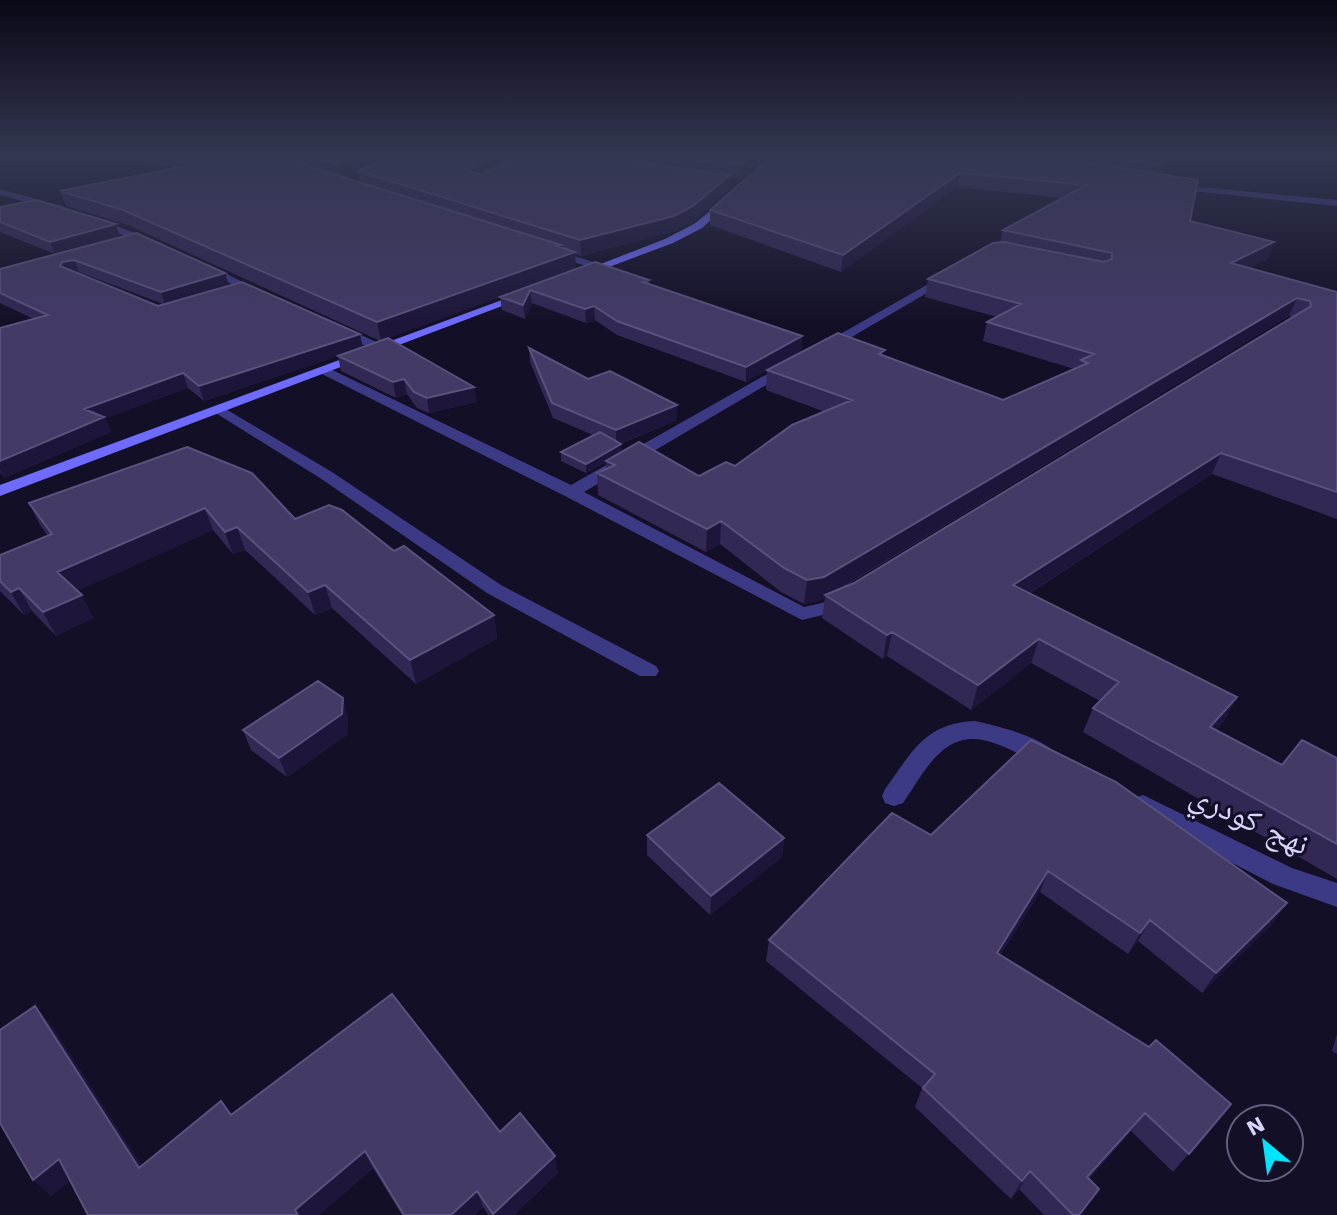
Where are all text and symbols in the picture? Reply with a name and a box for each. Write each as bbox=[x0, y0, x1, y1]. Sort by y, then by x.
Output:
street label: نهج كودري bbox=[1182, 775, 1316, 869]
north arrow bbox=[1225, 1103, 1305, 1183]
text: N bbox=[1242, 1111, 1269, 1141]

